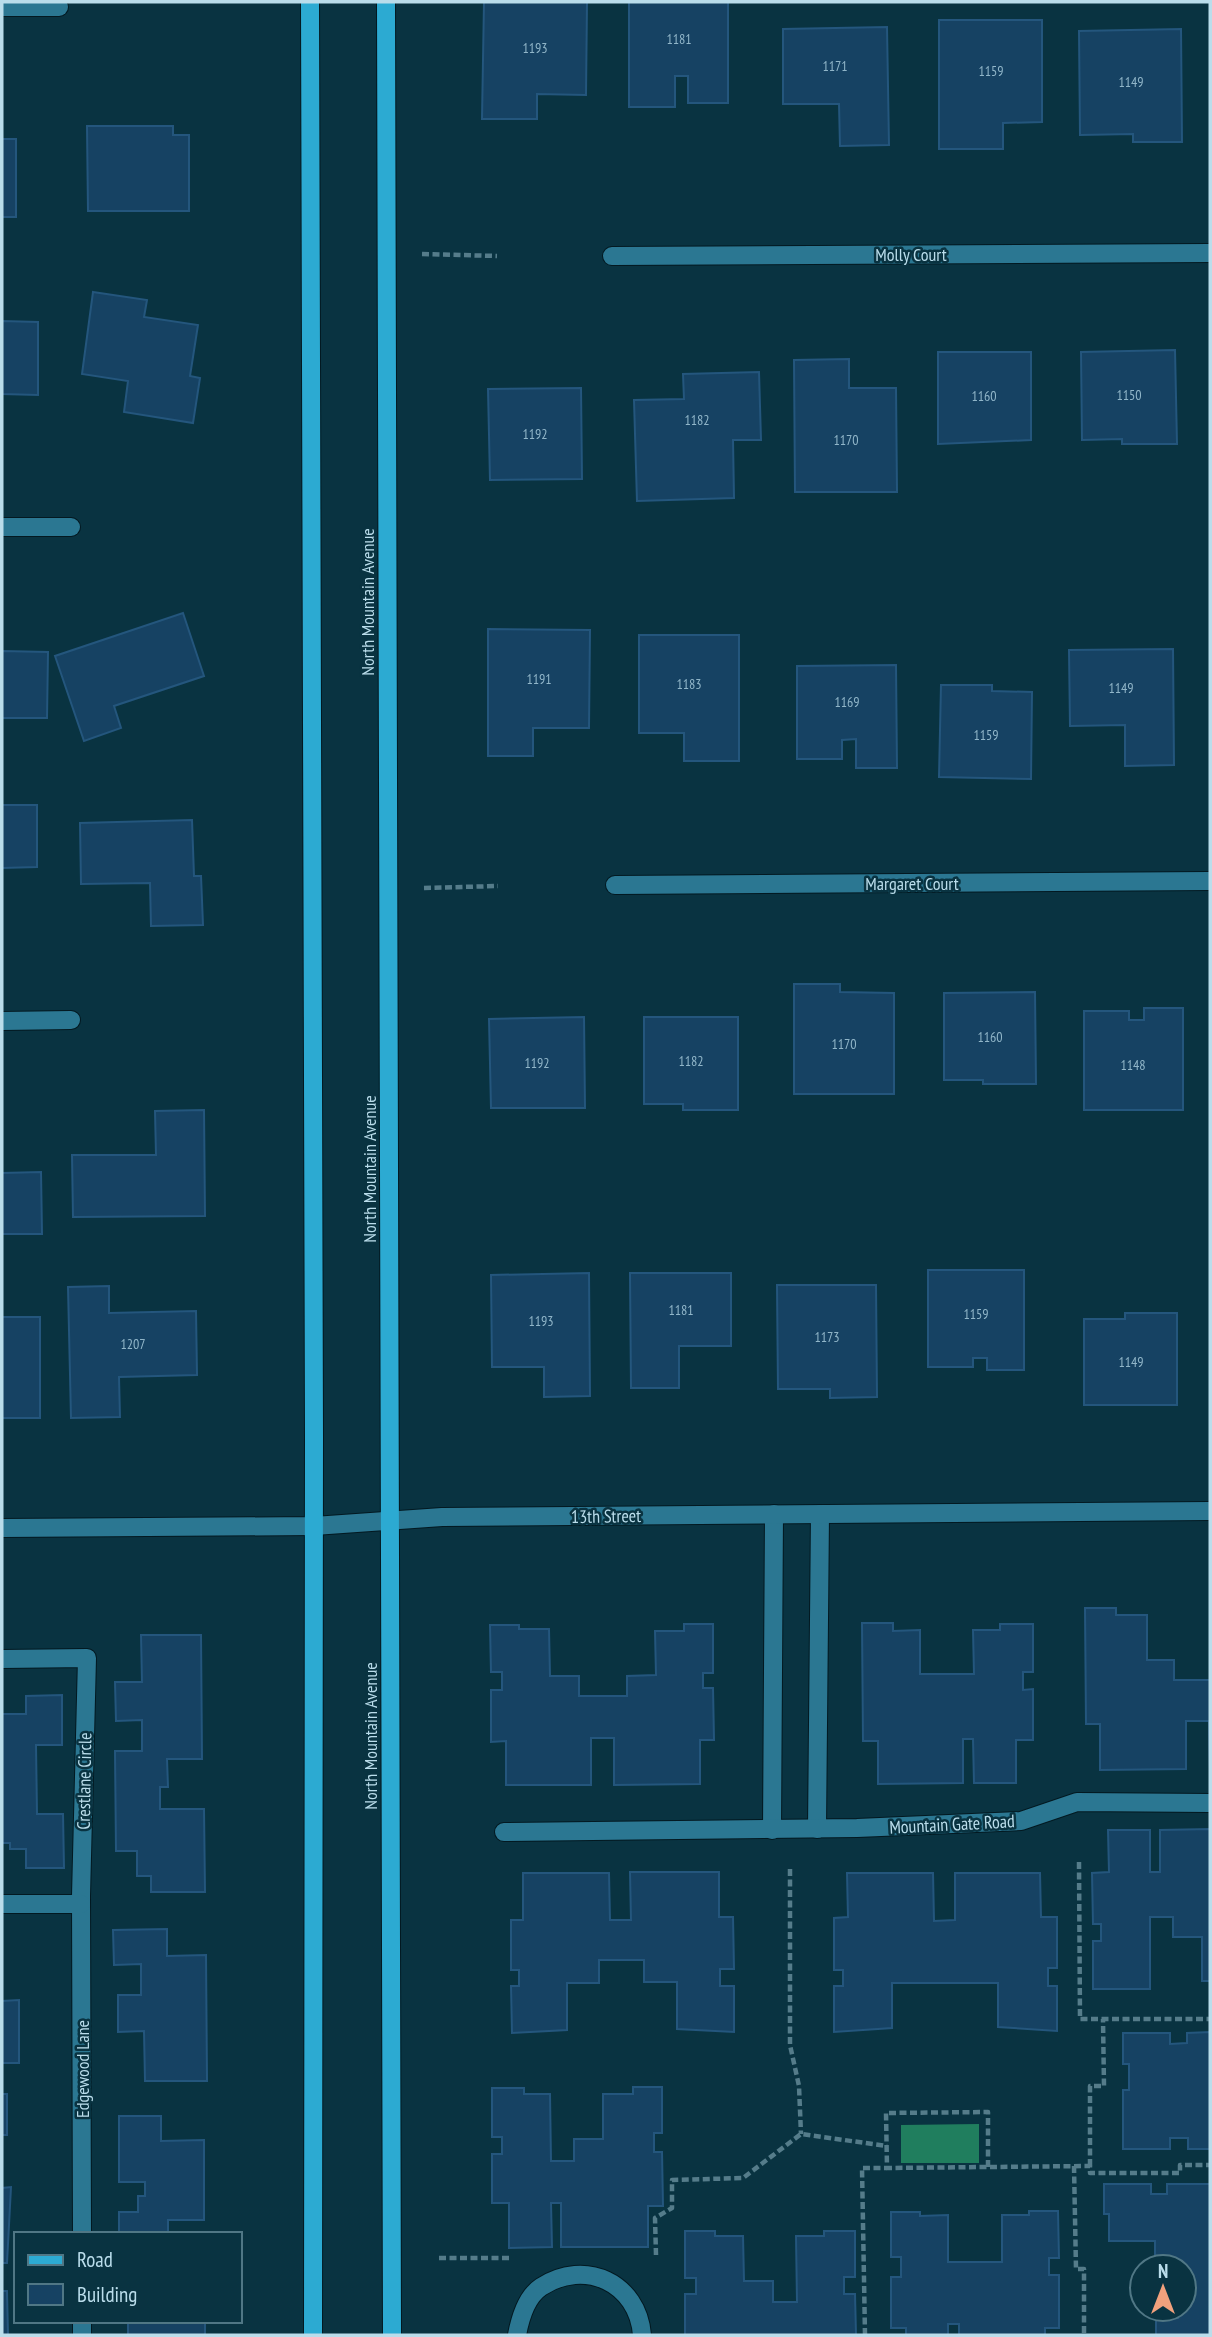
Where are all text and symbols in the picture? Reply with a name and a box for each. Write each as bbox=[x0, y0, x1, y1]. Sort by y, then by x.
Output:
house number: 1181 bbox=[666, 30, 692, 48]
house number: 1193 bbox=[522, 39, 548, 57]
house number: 1171 bbox=[822, 57, 848, 75]
house number: 1159 bbox=[978, 62, 1004, 80]
house number: 1149 bbox=[1118, 73, 1144, 91]
street label: Molly Court bbox=[875, 243, 947, 266]
house number: 1150 bbox=[1116, 386, 1142, 404]
house number: 1160 bbox=[971, 387, 997, 405]
house number: 1182 bbox=[684, 411, 710, 429]
house number: 1192 bbox=[522, 425, 548, 443]
house number: 1170 bbox=[833, 431, 859, 449]
street label: North Mountain Avenue bbox=[356, 528, 379, 676]
house number: 1191 bbox=[526, 670, 552, 688]
house number: 1183 bbox=[676, 675, 702, 693]
house number: 1149 bbox=[1108, 679, 1134, 697]
house number: 1169 bbox=[834, 693, 860, 711]
house number: 1159 bbox=[973, 726, 999, 744]
street label: Margaret Court bbox=[865, 872, 959, 895]
house number: 1160 bbox=[977, 1028, 1003, 1046]
house number: 1170 bbox=[831, 1035, 857, 1053]
house number: 1182 bbox=[678, 1052, 704, 1070]
house number: 1192 bbox=[524, 1054, 550, 1072]
house number: 1148 bbox=[1120, 1056, 1146, 1074]
street label: North Mountain Avenue bbox=[358, 1095, 381, 1243]
house number: 1181 bbox=[668, 1301, 694, 1319]
house number: 1159 bbox=[963, 1305, 989, 1323]
house number: 1193 bbox=[528, 1312, 554, 1330]
house number: 1173 bbox=[814, 1328, 840, 1346]
house number: 1207 bbox=[120, 1335, 146, 1353]
house number: 1149 bbox=[1118, 1353, 1144, 1371]
street label: 13th Street bbox=[571, 1504, 641, 1528]
street label: North Mountain Avenue bbox=[359, 1662, 382, 1810]
street label: Crestlane Circle bbox=[72, 1732, 96, 1830]
street label: Mountain Gate Road bbox=[889, 1809, 1015, 1839]
street label: Edgewood Lane bbox=[71, 2020, 94, 2118]
legend bbox=[14, 2232, 242, 2323]
text: Road bbox=[77, 2246, 113, 2273]
north arrow bbox=[1128, 2253, 1198, 2323]
text: N bbox=[1158, 2259, 1168, 2283]
text: Building bbox=[77, 2281, 137, 2308]

